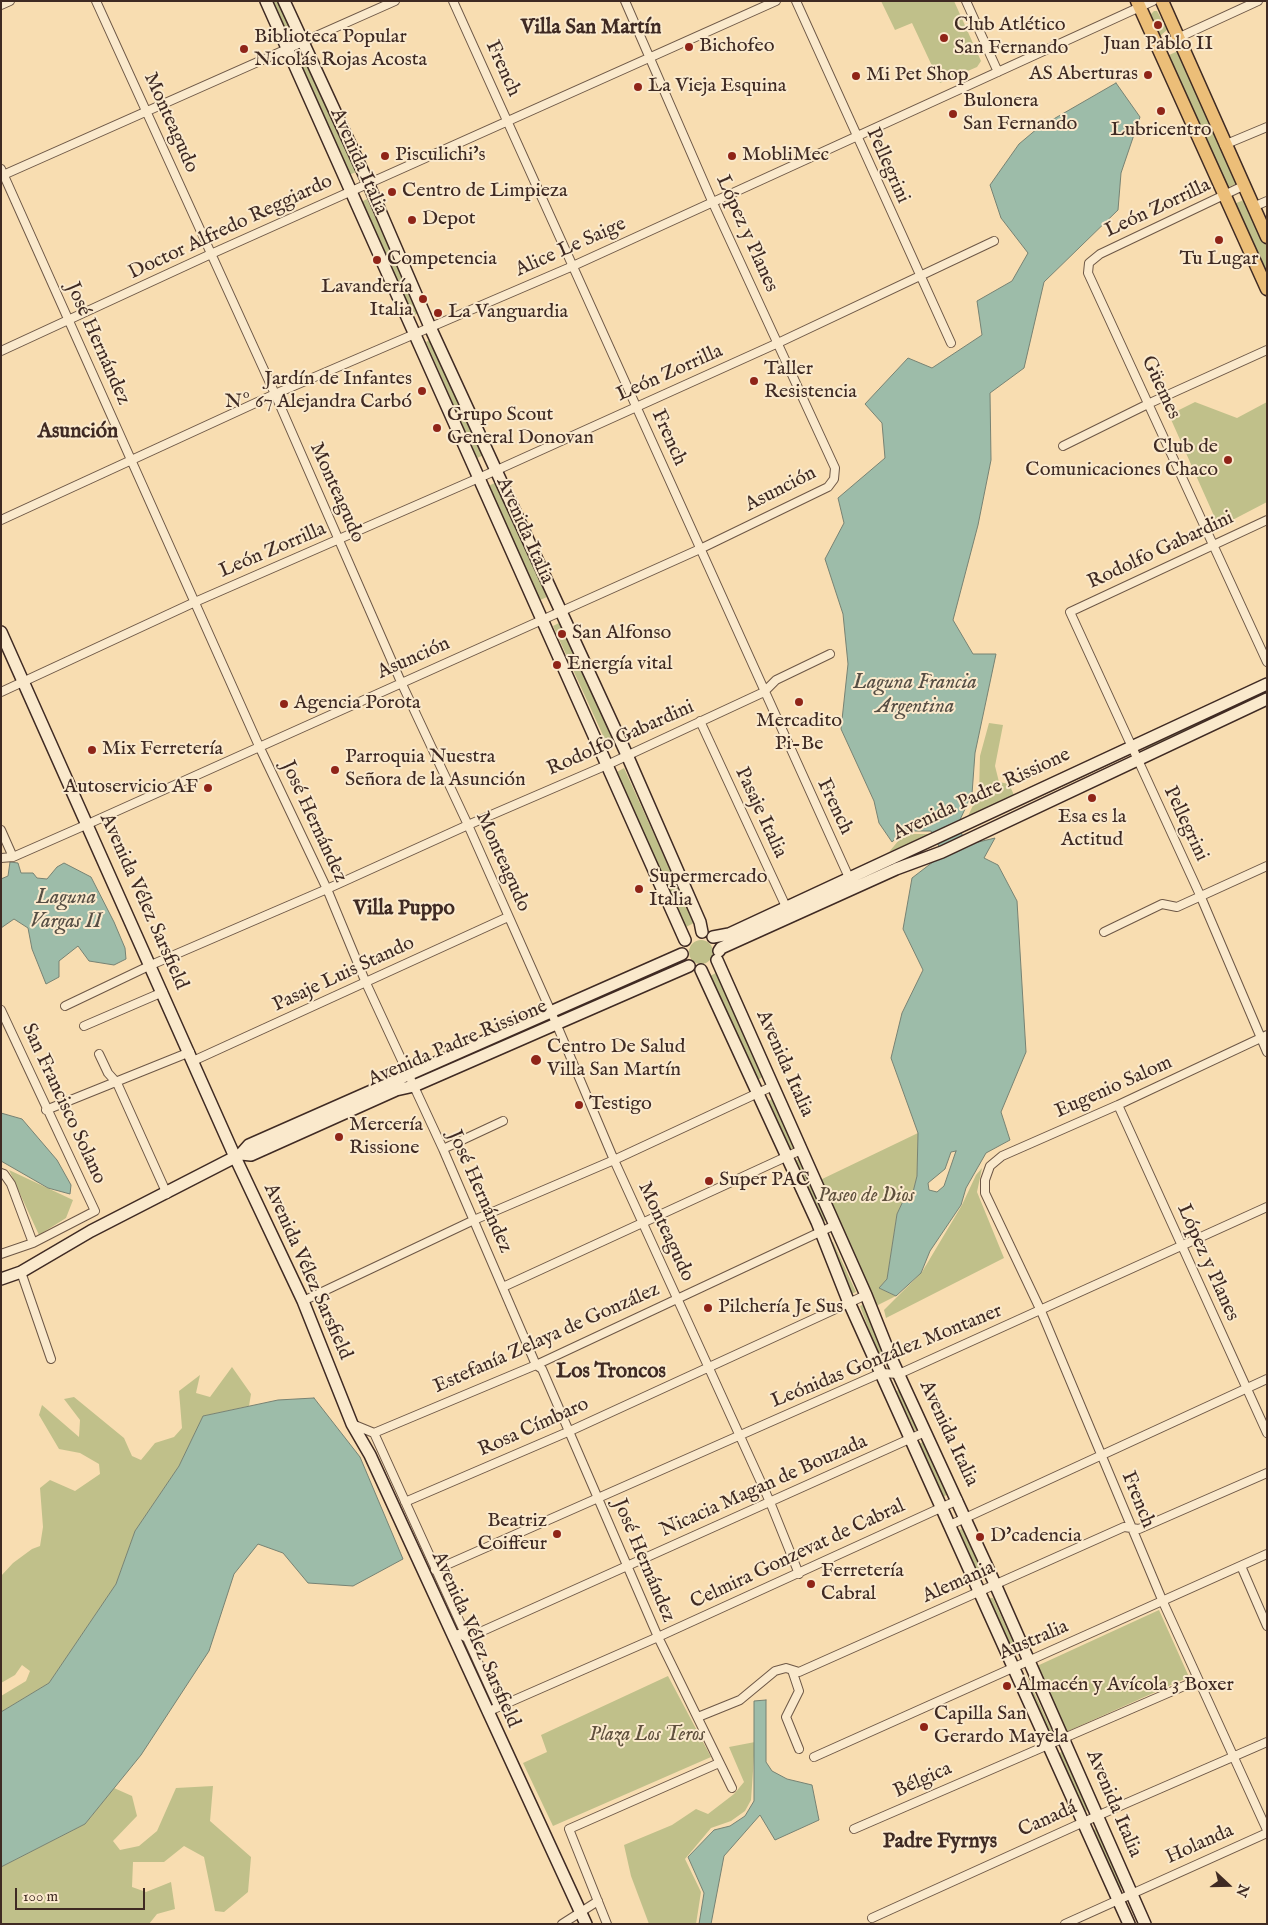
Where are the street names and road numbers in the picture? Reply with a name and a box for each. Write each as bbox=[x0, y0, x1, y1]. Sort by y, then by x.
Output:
street label: French bbox=[479, 37, 525, 101]
street label: Monteagudo bbox=[137, 69, 203, 177]
street label: Avenida Italia bbox=[324, 105, 392, 219]
street label: Pellegrini bbox=[860, 125, 914, 207]
street label: Doctor Alfredo Reggiardo bbox=[125, 170, 337, 286]
street label: López y Planes bbox=[709, 172, 783, 296]
street label: León Zorrilla bbox=[1101, 174, 1215, 244]
street label: Alice Le Saige bbox=[512, 213, 630, 283]
street label: José Hernández bbox=[59, 279, 135, 409]
street label: León Zorrilla bbox=[613, 340, 727, 408]
street label: Güemes bbox=[1135, 353, 1185, 423]
street label: French bbox=[645, 406, 691, 470]
street label: Monteagudo bbox=[303, 439, 369, 547]
street label: Asunción bbox=[741, 462, 821, 518]
street label: Avenida Italia bbox=[490, 474, 558, 588]
street label: Rodolfo Gabardini bbox=[1084, 507, 1238, 595]
street label: León Zorrilla bbox=[216, 518, 330, 584]
street label: Asunción bbox=[374, 632, 454, 686]
street label: Rodolfo Gabardini bbox=[544, 696, 698, 782]
street label: Avenida Padre Rissione bbox=[890, 743, 1074, 847]
street label: José Hernández bbox=[274, 757, 352, 887]
street label: Pasaje Italia bbox=[729, 764, 791, 862]
street label: French bbox=[811, 775, 857, 839]
street label: Pellegrini bbox=[1157, 783, 1213, 865]
street label: Monteagudo bbox=[469, 808, 535, 916]
street label: Avenida Vélez Sarsfield bbox=[93, 810, 193, 994]
street label: Pasaje Luis Stando bbox=[269, 932, 419, 1018]
street label: Avenida Padre Rissione bbox=[365, 995, 551, 1093]
street label: Avenida Italia bbox=[750, 1007, 818, 1121]
street label: San Francisco Solano bbox=[15, 1020, 111, 1188]
street label: Eugenio Salom bbox=[1052, 1051, 1176, 1125]
street label: José Hernández bbox=[441, 1127, 517, 1257]
street label: Monteagudo bbox=[631, 1178, 699, 1286]
street label: Avenida Vélez Sarsfield bbox=[257, 1180, 357, 1364]
street label: López y Planes bbox=[1170, 1201, 1244, 1325]
street label: Estefanía Zelaya de González bbox=[430, 1278, 664, 1400]
street label: Leónidas González Montaner bbox=[768, 1300, 1006, 1414]
street label: Avenida Italia bbox=[913, 1377, 983, 1491]
street label: Rosa Címbaro bbox=[475, 1393, 593, 1463]
street label: Nicacia Magan de Bouzada bbox=[657, 1430, 871, 1544]
street label: French bbox=[1115, 1468, 1159, 1532]
street label: Celmira Gonzevat de Cabral bbox=[687, 1495, 909, 1615]
street label: José Hernández bbox=[606, 1496, 680, 1626]
street label: Avenida Vélez Sarsfield bbox=[425, 1548, 525, 1732]
street label: Alemania bbox=[919, 1556, 999, 1610]
street label: Australia bbox=[996, 1616, 1072, 1666]
street label: Avenida Italia bbox=[1080, 1747, 1146, 1861]
street label: Bélgica bbox=[890, 1758, 956, 1804]
street label: Canadá bbox=[1015, 1797, 1081, 1843]
street label: Holanda bbox=[1162, 1819, 1238, 1871]

